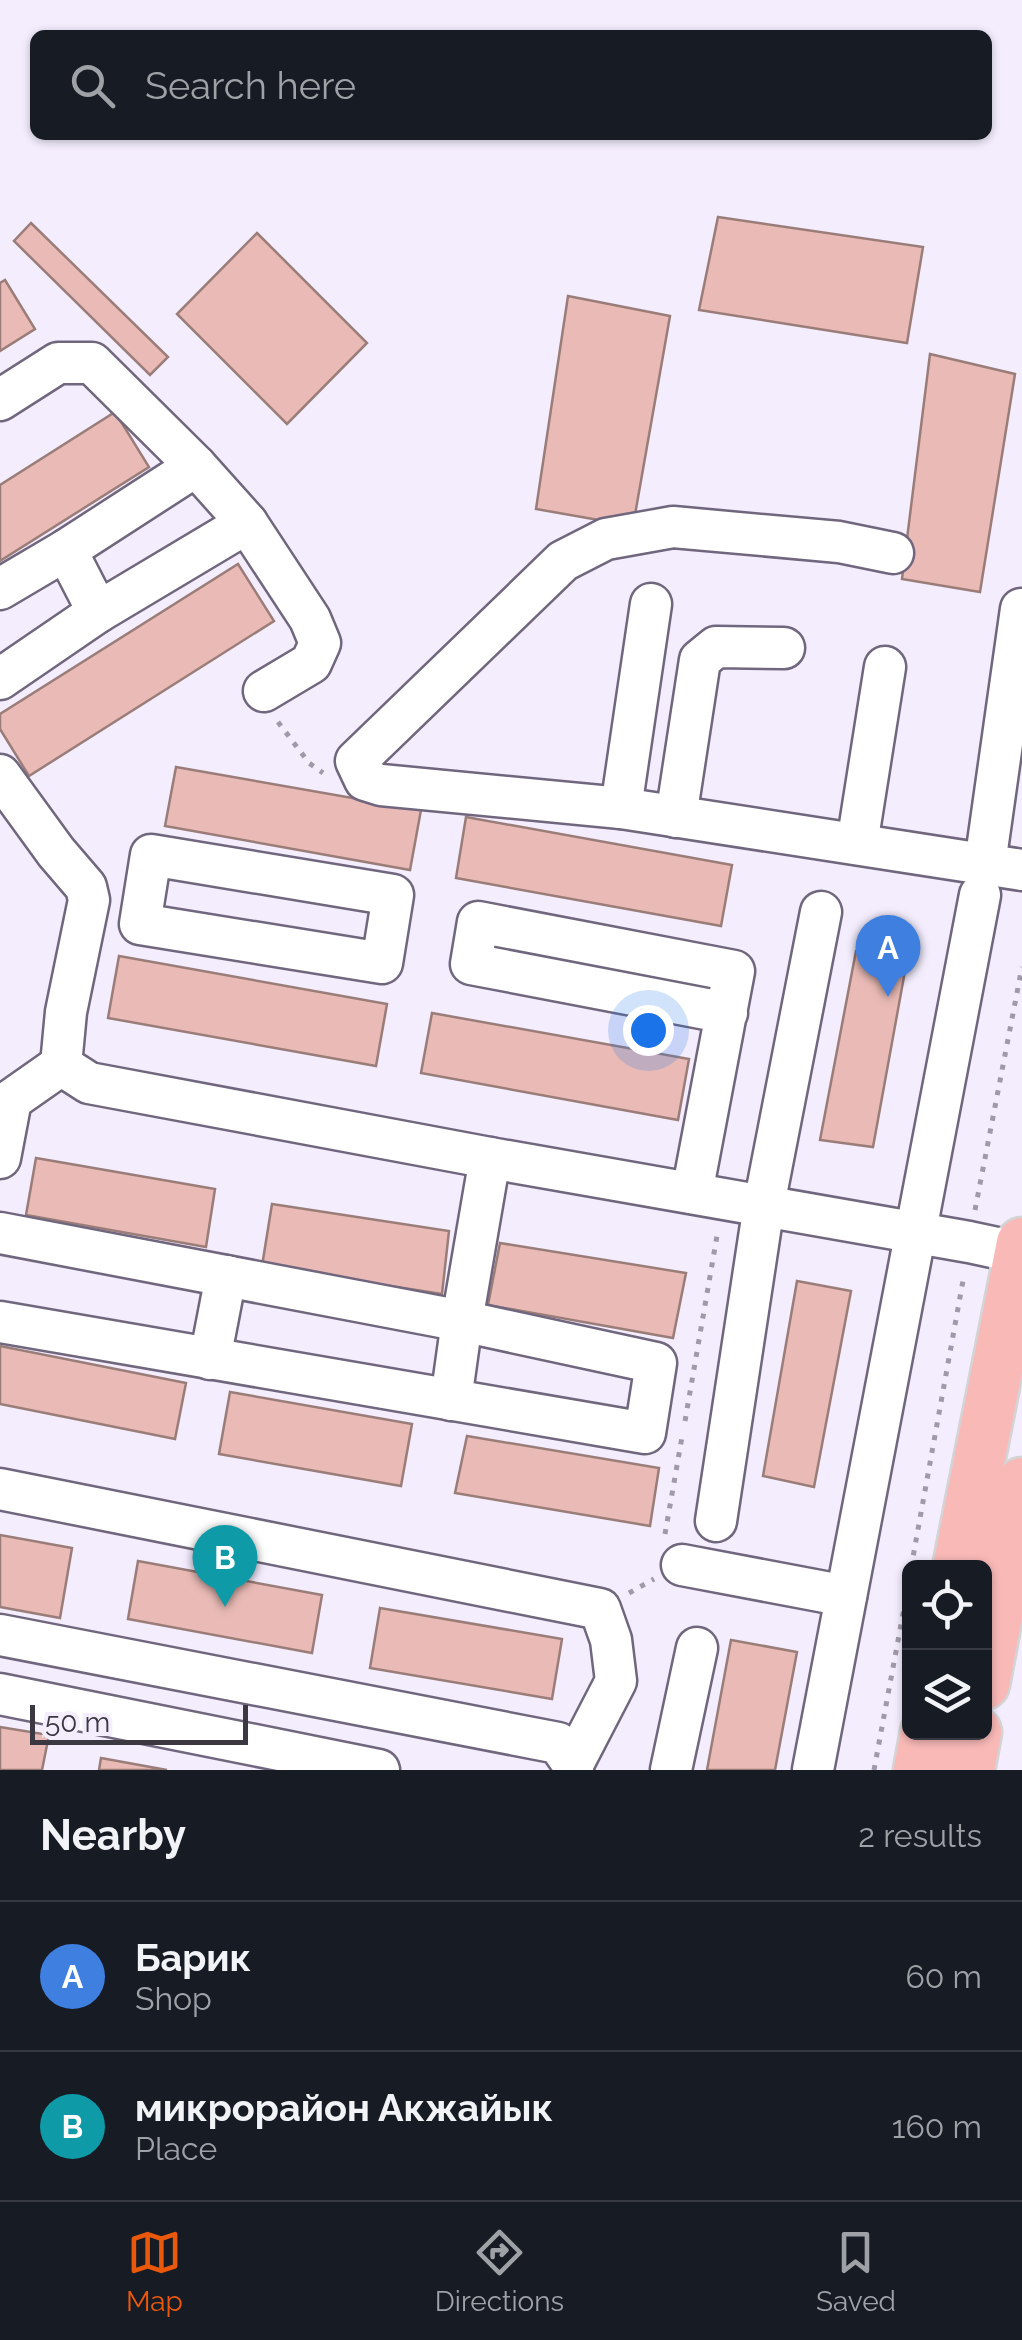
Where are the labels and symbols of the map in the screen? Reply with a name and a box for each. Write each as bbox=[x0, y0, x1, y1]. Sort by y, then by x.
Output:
pin: A bbox=[856, 914, 920, 997]
your location bbox=[623, 1005, 674, 1056]
pin: B bbox=[192, 1524, 258, 1607]
scale bar bbox=[30, 1700, 248, 1744]

